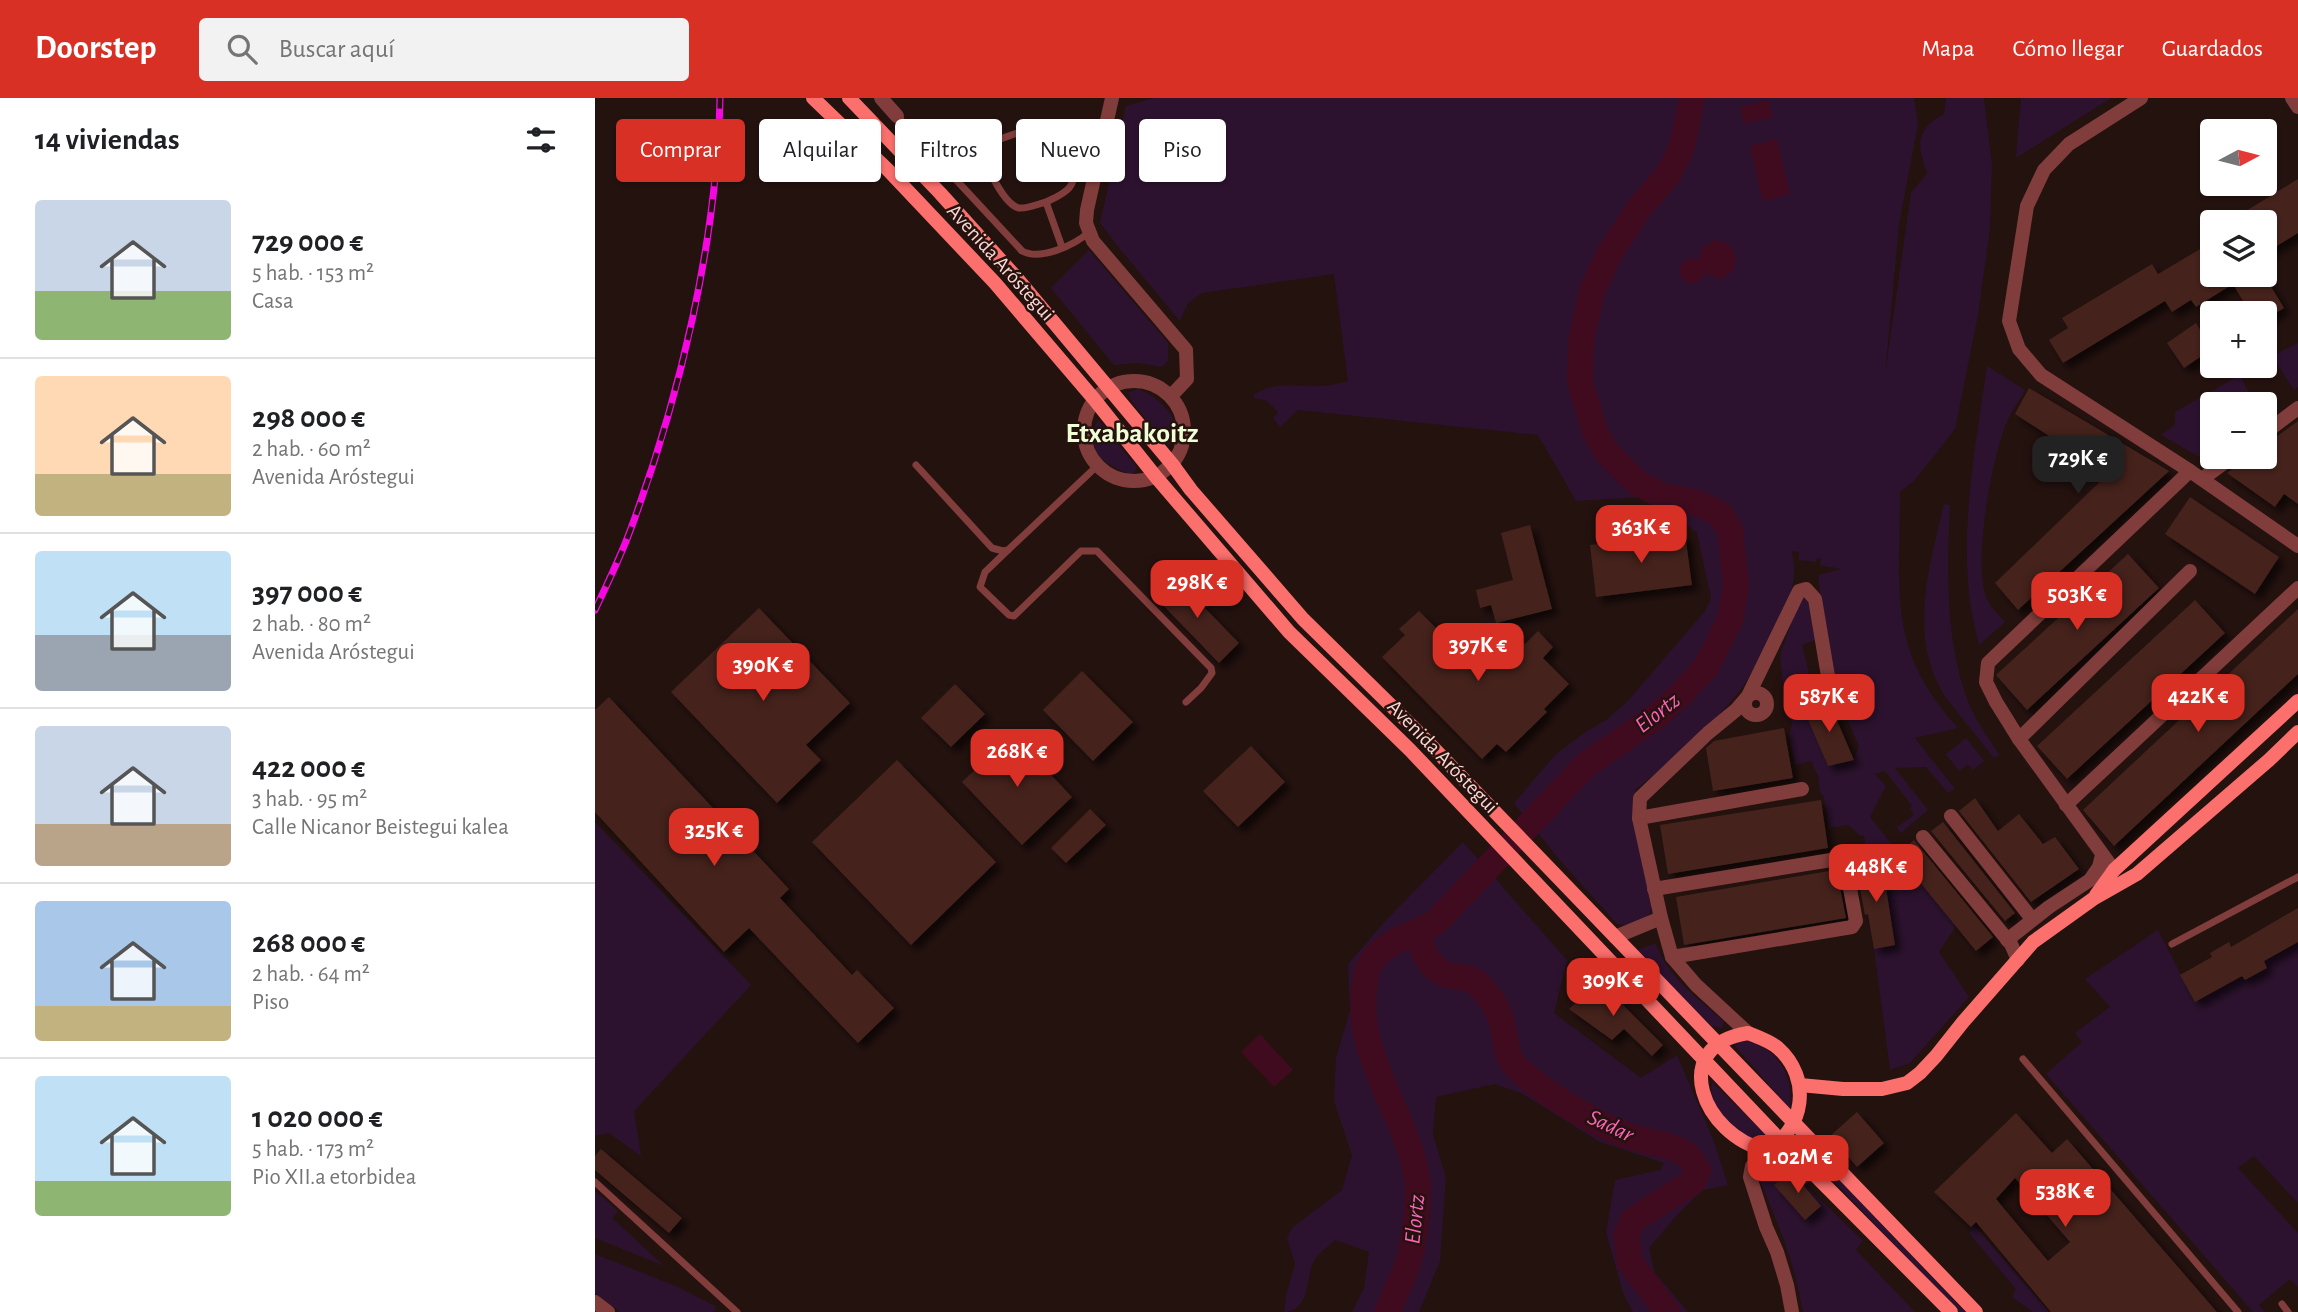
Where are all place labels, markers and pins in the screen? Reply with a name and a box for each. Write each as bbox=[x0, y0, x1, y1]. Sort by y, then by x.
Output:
pin: 729K € bbox=[2021, 436, 2135, 496]
pin: 363K € bbox=[1584, 505, 1698, 565]
pin: 298K € bbox=[1140, 560, 1254, 620]
pin: 503K € bbox=[2020, 573, 2134, 632]
pin: 397K € bbox=[1421, 624, 1535, 683]
pin: 390K € bbox=[706, 644, 820, 703]
pin: 587K € bbox=[1772, 674, 1886, 734]
pin: 422K € bbox=[2141, 674, 2255, 734]
pin: 268K € bbox=[960, 730, 1074, 789]
pin: 325K € bbox=[657, 808, 771, 868]
pin: 448K € bbox=[1819, 844, 1933, 904]
pin: 309K € bbox=[1556, 958, 1670, 1018]
pin: 1.02M € bbox=[1733, 1136, 1863, 1195]
pin: 538K € bbox=[2008, 1170, 2122, 1229]

